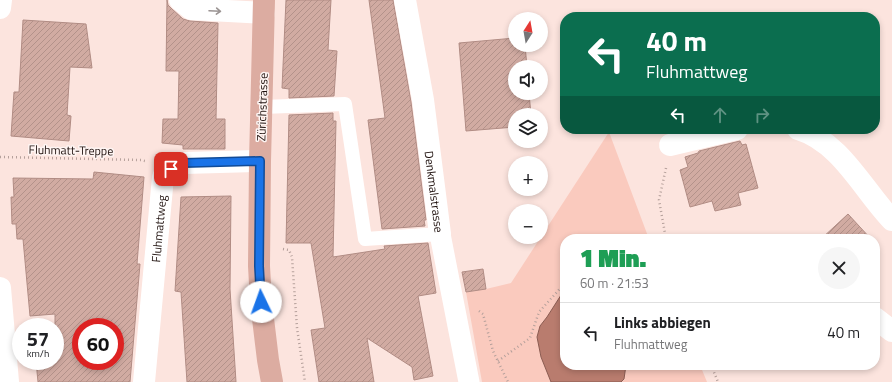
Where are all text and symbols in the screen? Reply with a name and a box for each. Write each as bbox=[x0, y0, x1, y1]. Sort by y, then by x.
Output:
one-way arrow bbox=[208, 7, 221, 14]
north arrow bbox=[508, 12, 548, 52]
map controls bbox=[508, 12, 548, 244]
text: 40 m bbox=[646, 19, 707, 62]
icon: left bbox=[580, 28, 632, 80]
text: Fluhmattweg bbox=[646, 58, 748, 85]
button: sound bbox=[508, 60, 548, 100]
street label: Zürichstrasse bbox=[251, 73, 273, 141]
icon: left bbox=[667, 104, 689, 126]
icon: ahead bbox=[709, 104, 731, 126]
icon: right bbox=[751, 104, 773, 126]
button: layers bbox=[508, 108, 548, 148]
street label: Fluhmatt-Treppe bbox=[29, 140, 113, 160]
street label: Denkmalstrasse bbox=[420, 150, 449, 234]
pin bbox=[154, 152, 188, 186]
button: + bbox=[508, 156, 548, 196]
icon: arrive bbox=[160, 158, 182, 180]
street label: Fluhmattweg bbox=[146, 194, 171, 263]
button: − bbox=[508, 204, 548, 244]
text: 1 Min. bbox=[580, 240, 646, 276]
button: close bbox=[818, 247, 860, 289]
text: 60 m · 21:53 bbox=[580, 273, 649, 293]
position arrow bbox=[240, 281, 282, 323]
text: Links abbiegen bbox=[614, 311, 711, 334]
speed limit sign: 60 bbox=[72, 318, 124, 370]
text: 40 m bbox=[827, 321, 860, 344]
icon: left bbox=[580, 322, 602, 344]
text: 57 bbox=[27, 323, 49, 354]
text: Fluhmattweg bbox=[614, 334, 687, 354]
text: km/h bbox=[27, 346, 49, 361]

